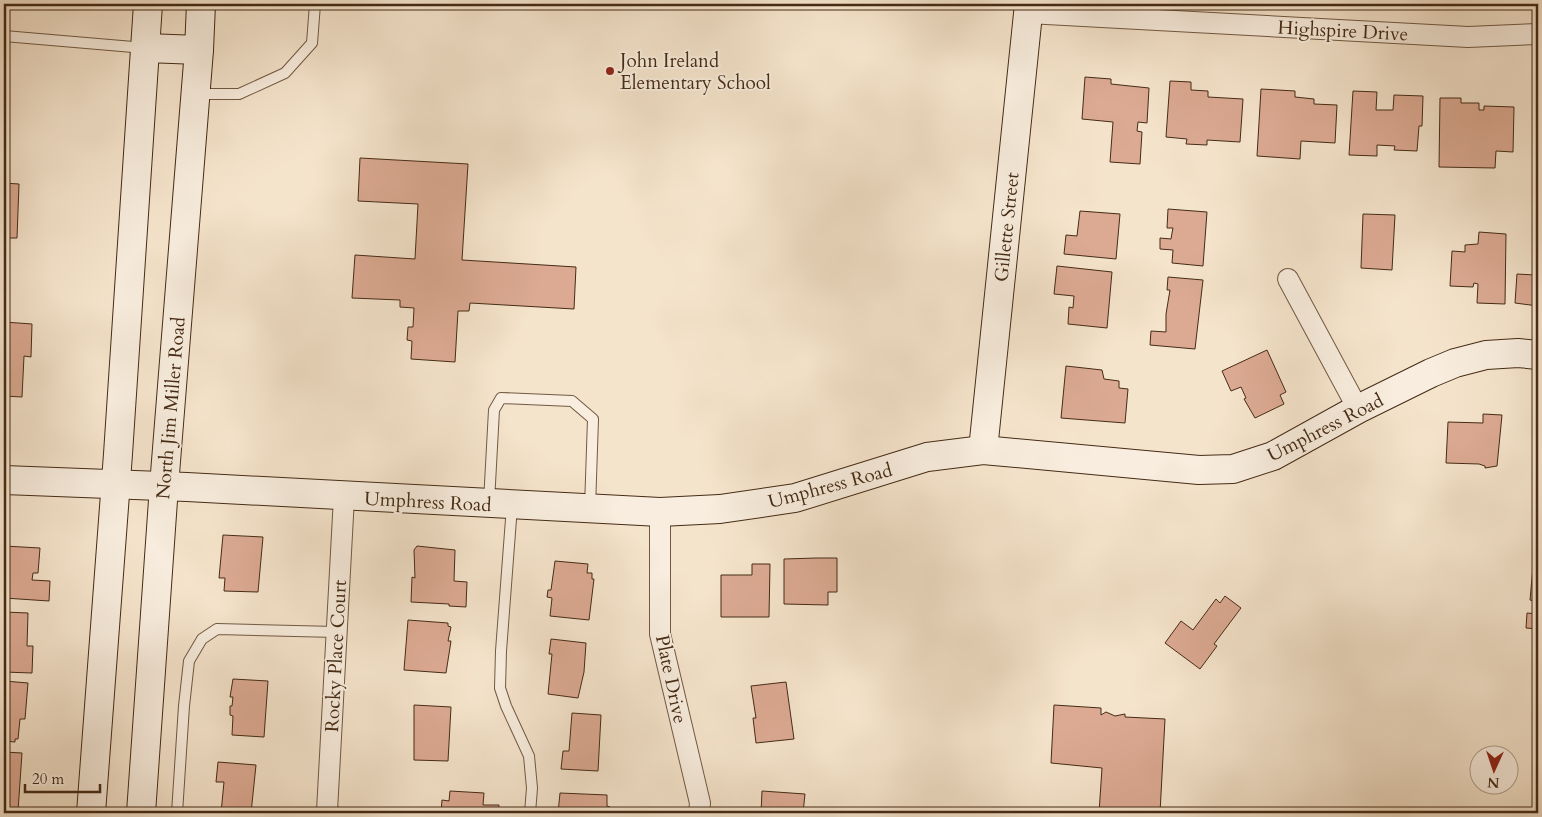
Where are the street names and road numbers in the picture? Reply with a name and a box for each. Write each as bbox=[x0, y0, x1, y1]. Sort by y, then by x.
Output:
street label: Highspire Drive bbox=[1277, 15, 1409, 47]
street label: Gillette Street bbox=[988, 171, 1026, 283]
street label: North Jim Miller Road bbox=[150, 316, 192, 500]
street label: Umphress Road bbox=[1263, 387, 1388, 468]
street label: Umphress Road bbox=[765, 457, 895, 515]
street label: Umphress Road bbox=[364, 486, 492, 518]
street label: Rocky Place Court bbox=[319, 579, 353, 733]
street label: Plate Drive bbox=[649, 633, 693, 726]

